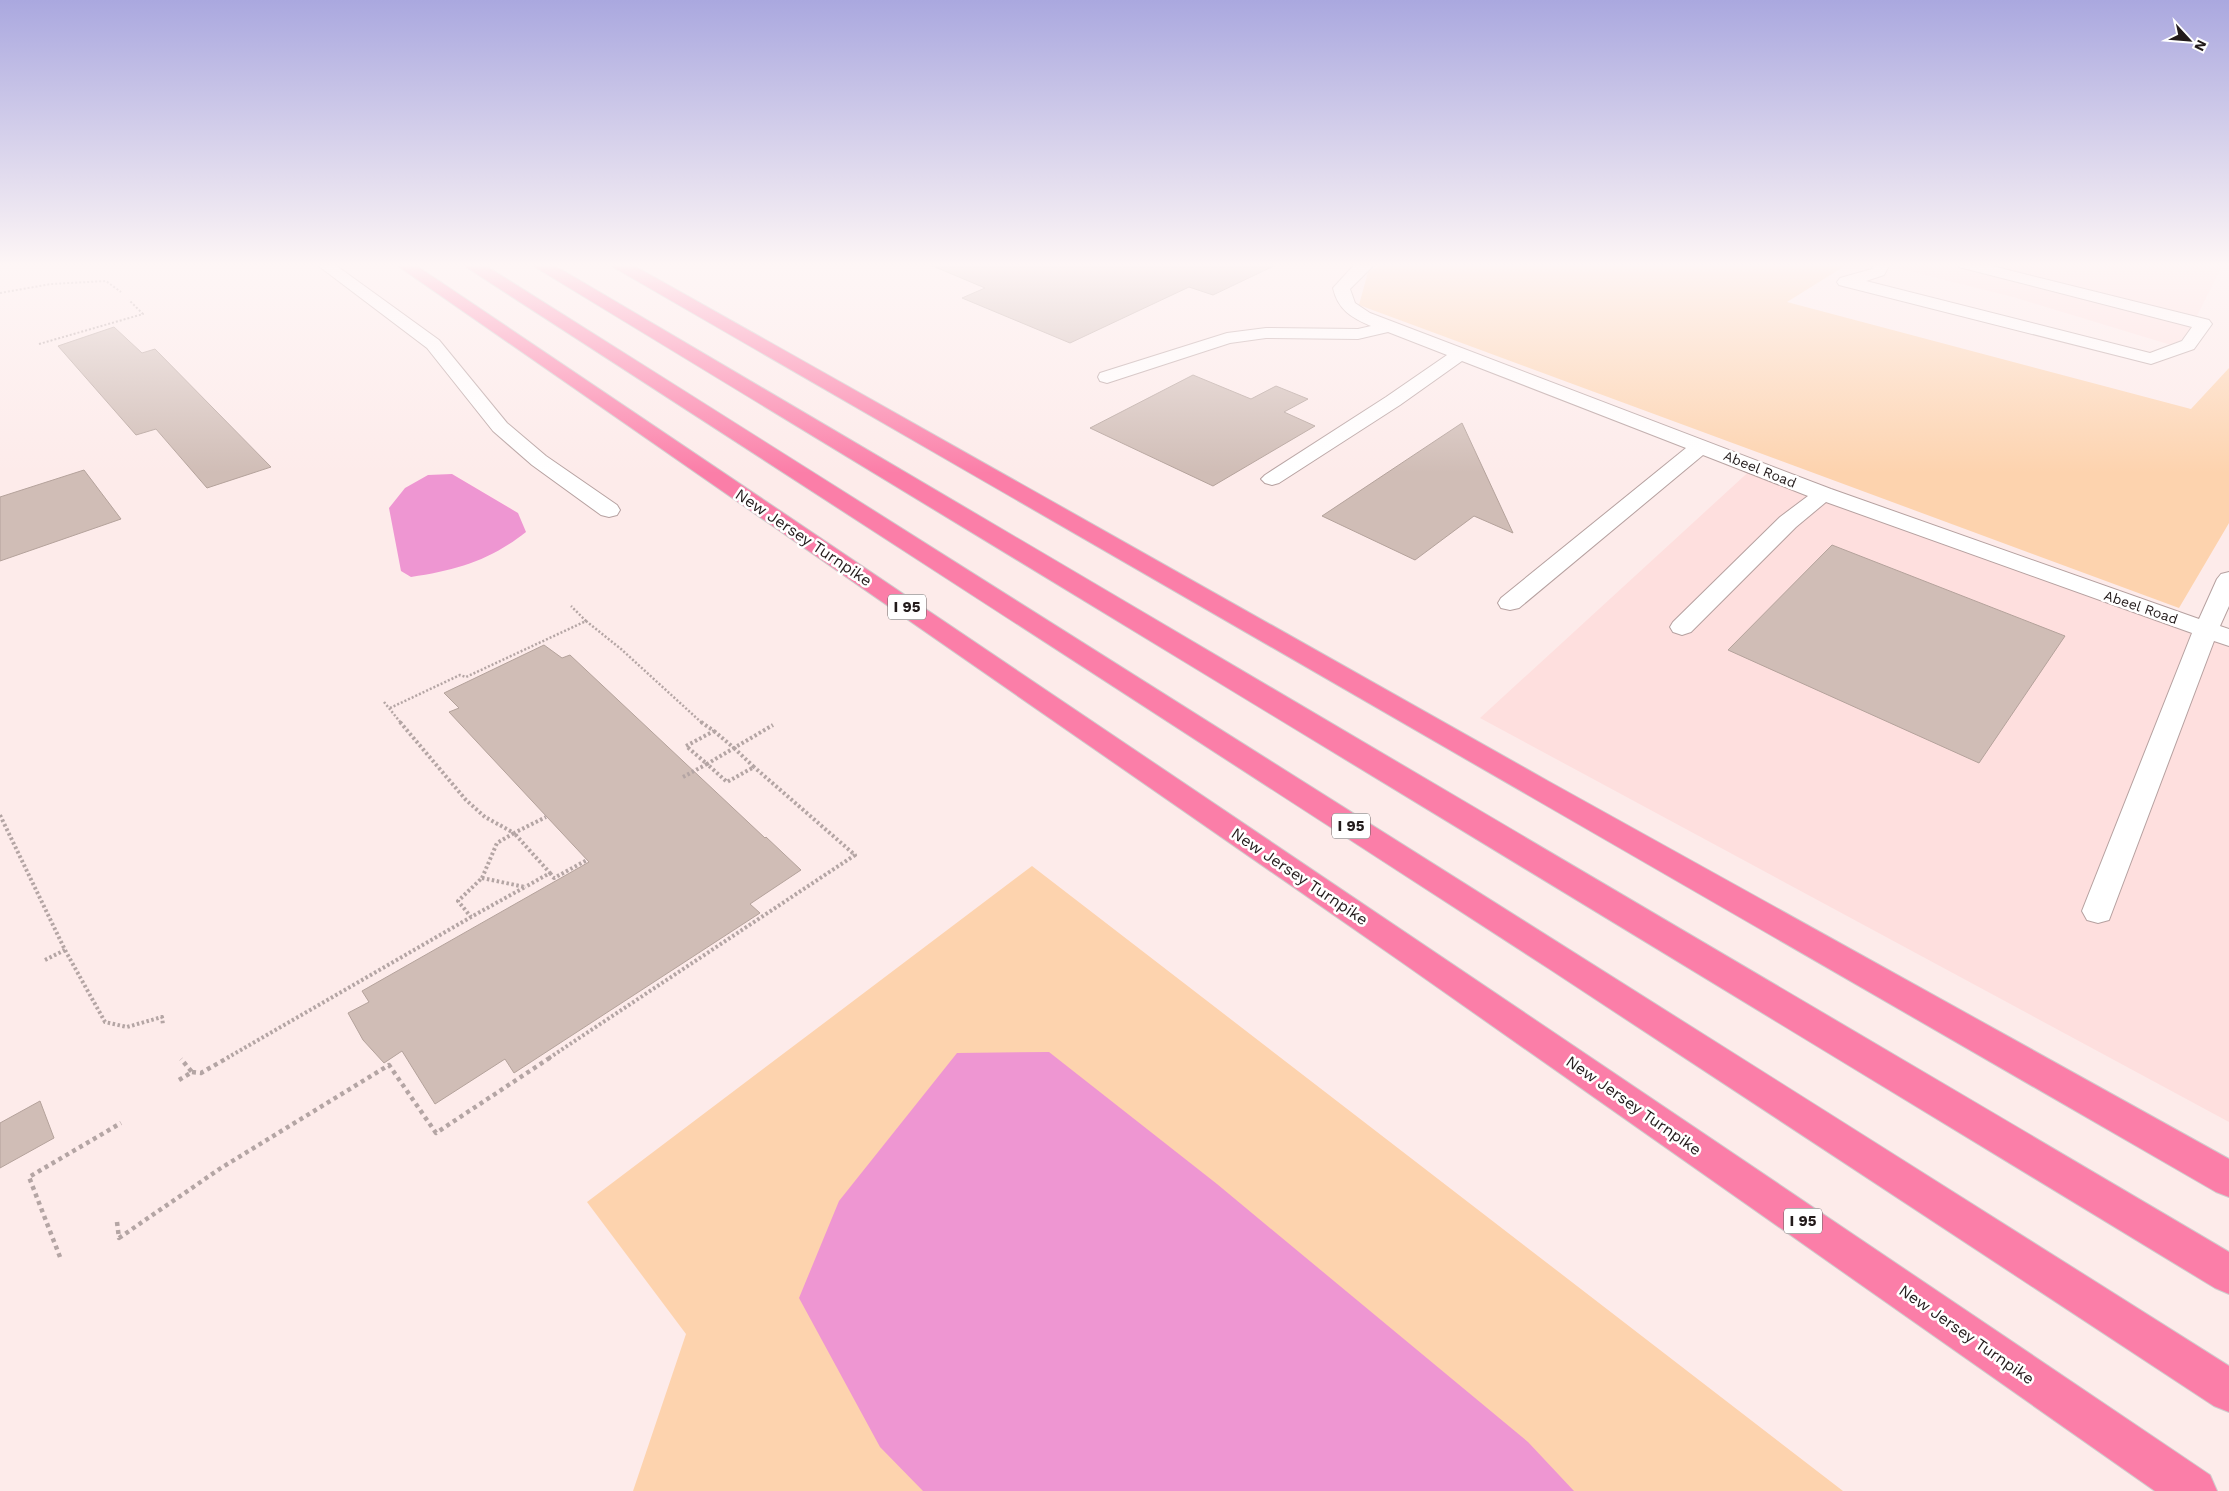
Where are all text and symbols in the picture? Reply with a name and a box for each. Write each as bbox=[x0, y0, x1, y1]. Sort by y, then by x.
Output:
north arrow bbox=[2164, 15, 2214, 65]
text: N bbox=[2191, 38, 2210, 54]
street label: Abeel Road bbox=[1721, 447, 1799, 491]
street label: New Jersey Turnpike bbox=[732, 485, 876, 590]
street label: Abeel Road bbox=[2102, 587, 2180, 627]
road number: I 95 bbox=[888, 594, 926, 620]
road number: I 95 bbox=[1332, 814, 1370, 838]
street label: New Jersey Turnpike bbox=[1228, 824, 1372, 929]
street label: New Jersey Turnpike bbox=[1563, 1052, 1705, 1159]
road number: I 95 bbox=[1784, 1208, 1822, 1234]
street label: New Jersey Turnpike bbox=[1896, 1281, 2038, 1388]

